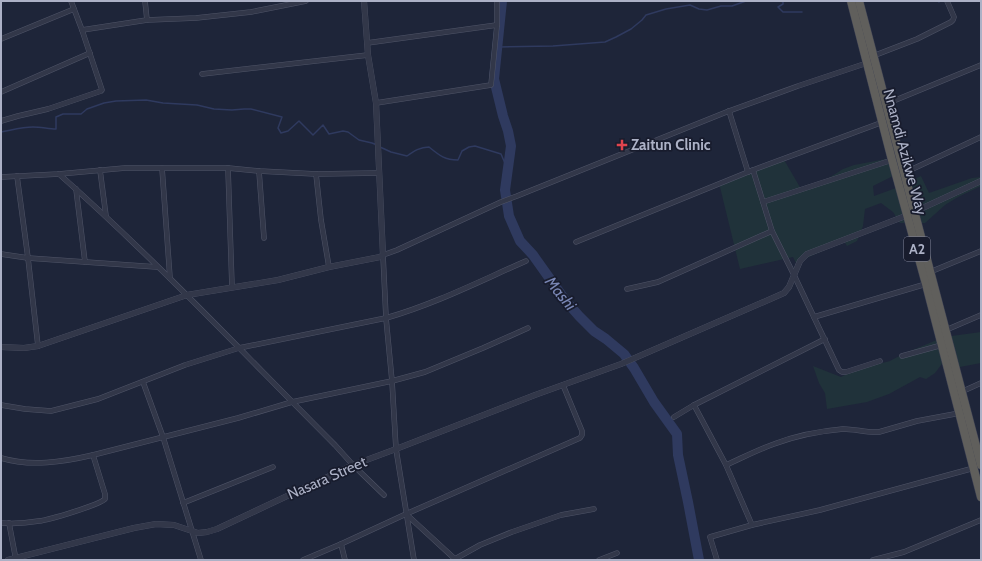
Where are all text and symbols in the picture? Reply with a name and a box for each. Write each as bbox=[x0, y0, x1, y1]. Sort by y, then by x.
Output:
street label: Nnamdi Azikwe Way bbox=[879, 87, 931, 218]
place label: Zaitun Clinic bbox=[631, 136, 711, 154]
marker: Zaitun Clinic bbox=[616, 139, 628, 151]
road number: A2 bbox=[904, 237, 930, 261]
water label: Mashi bbox=[541, 272, 580, 315]
street label: Nasara Street bbox=[285, 453, 369, 503]

